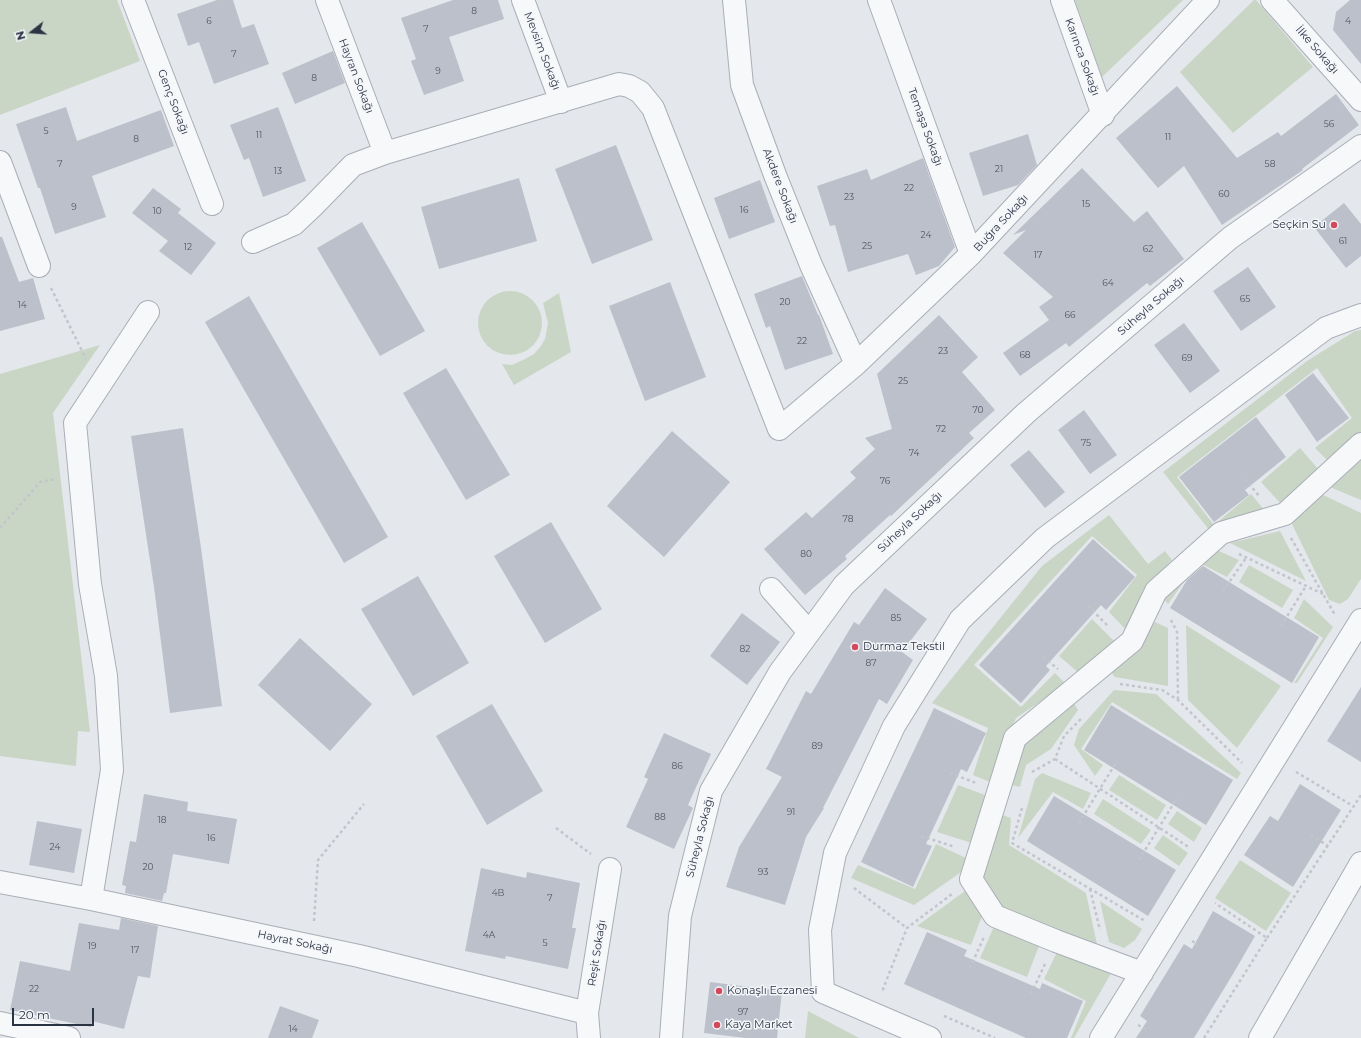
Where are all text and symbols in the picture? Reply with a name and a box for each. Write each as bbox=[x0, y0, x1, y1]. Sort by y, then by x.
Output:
house number: 8 bbox=[471, 6, 477, 16]
street label: Mevsim Sokağı bbox=[521, 10, 563, 92]
north arrow bbox=[12, 12, 52, 52]
house number: 6 bbox=[206, 16, 212, 26]
street label: Karınca Sokağı bbox=[1062, 16, 1102, 98]
house number: 4 bbox=[1345, 16, 1351, 26]
street label: İlke Sokağı bbox=[1293, 23, 1341, 77]
house number: 7 bbox=[423, 24, 429, 34]
text: N bbox=[13, 29, 29, 42]
street label: Hayran Sokağı bbox=[336, 37, 376, 115]
house number: 7 bbox=[231, 49, 237, 59]
house number: 9 bbox=[435, 66, 441, 76]
street label: Genç Sokağı bbox=[155, 68, 191, 136]
house number: 8 bbox=[311, 73, 317, 83]
street label: Temaşa Sokağı bbox=[905, 86, 945, 168]
house number: 56 bbox=[1324, 119, 1334, 129]
house number: 5 bbox=[43, 126, 49, 136]
house number: 11 bbox=[256, 130, 262, 140]
house number: 11 bbox=[1165, 132, 1171, 142]
house number: 8 bbox=[133, 134, 139, 144]
street label: Akdere Sokağı bbox=[760, 147, 800, 225]
house number: 7 bbox=[57, 159, 63, 169]
house number: 58 bbox=[1265, 159, 1275, 169]
house number: 21 bbox=[995, 164, 1003, 174]
house number: 13 bbox=[274, 166, 282, 176]
house number: 22 bbox=[904, 183, 914, 193]
house number: 60 bbox=[1218, 189, 1230, 199]
house number: 23 bbox=[844, 192, 854, 202]
street label: Buğra Sokağı bbox=[971, 192, 1031, 254]
house number: 15 bbox=[1082, 199, 1090, 209]
house number: 9 bbox=[71, 202, 77, 212]
house number: 16 bbox=[740, 205, 748, 215]
house number: 10 bbox=[152, 206, 162, 216]
place label: Seçkin Su bbox=[1272, 218, 1326, 232]
marker: Seçkin Su bbox=[1329, 220, 1339, 230]
house number: 24 bbox=[921, 230, 931, 240]
house number: 61 bbox=[1339, 236, 1347, 246]
house number: 25 bbox=[862, 241, 872, 251]
house number: 12 bbox=[184, 242, 192, 252]
house number: 62 bbox=[1143, 244, 1153, 254]
house number: 17 bbox=[1034, 250, 1042, 260]
street label: Süheyla Sokağı bbox=[1115, 274, 1187, 338]
house number: 64 bbox=[1102, 278, 1114, 288]
house number: 65 bbox=[1240, 294, 1250, 304]
house number: 20 bbox=[779, 297, 791, 307]
house number: 14 bbox=[17, 300, 27, 310]
house number: 66 bbox=[1065, 310, 1075, 320]
house number: 22 bbox=[797, 336, 807, 346]
house number: 23 bbox=[938, 346, 948, 356]
house number: 68 bbox=[1019, 350, 1031, 360]
house number: 69 bbox=[1182, 353, 1192, 363]
house number: 25 bbox=[898, 376, 908, 386]
house number: 70 bbox=[972, 405, 984, 415]
house number: 72 bbox=[936, 424, 946, 434]
house number: 75 bbox=[1081, 438, 1091, 448]
house number: 74 bbox=[909, 448, 919, 458]
house number: 76 bbox=[880, 476, 890, 486]
street label: Süheyla Sokağı bbox=[875, 489, 945, 555]
house number: 78 bbox=[843, 514, 853, 524]
house number: 80 bbox=[800, 549, 812, 559]
house number: 85 bbox=[891, 613, 901, 623]
place label: Durmaz Tekstil bbox=[863, 640, 945, 654]
marker: Durmaz Tekstil bbox=[850, 642, 860, 652]
house number: 82 bbox=[740, 644, 750, 654]
house number: 87 bbox=[865, 658, 877, 668]
house number: 89 bbox=[811, 741, 823, 751]
house number: 86 bbox=[671, 761, 683, 771]
street label: Süheyla Sokağı bbox=[683, 795, 717, 879]
house number: 91 bbox=[787, 807, 795, 817]
house number: 88 bbox=[654, 812, 666, 822]
house number: 18 bbox=[158, 815, 166, 825]
house number: 16 bbox=[207, 833, 215, 843]
house number: 24 bbox=[50, 842, 60, 852]
house number: 20 bbox=[142, 862, 154, 872]
house number: 93 bbox=[758, 867, 768, 877]
house number: 4B bbox=[492, 888, 504, 898]
house number: 7 bbox=[547, 893, 553, 903]
street label: Reşit Sokağı bbox=[585, 919, 609, 987]
street label: Hayrat Sokağı bbox=[256, 928, 334, 956]
house number: 4A bbox=[483, 930, 495, 940]
house number: 5 bbox=[542, 938, 548, 948]
house number: 19 bbox=[88, 941, 96, 951]
house number: 17 bbox=[131, 945, 139, 955]
house number: 22 bbox=[29, 984, 39, 994]
place label: Konaşlı Eczanesi bbox=[727, 984, 817, 998]
marker: Konaşlı Eczanesi bbox=[714, 986, 724, 996]
scale bar bbox=[14, 1000, 96, 1026]
text: 20 m bbox=[19, 1007, 50, 1022]
house number: 97 bbox=[738, 1007, 748, 1017]
place label: Kaya Market bbox=[725, 1018, 793, 1032]
marker: Kaya Market bbox=[712, 1020, 722, 1030]
house number: 14 bbox=[288, 1024, 298, 1034]

